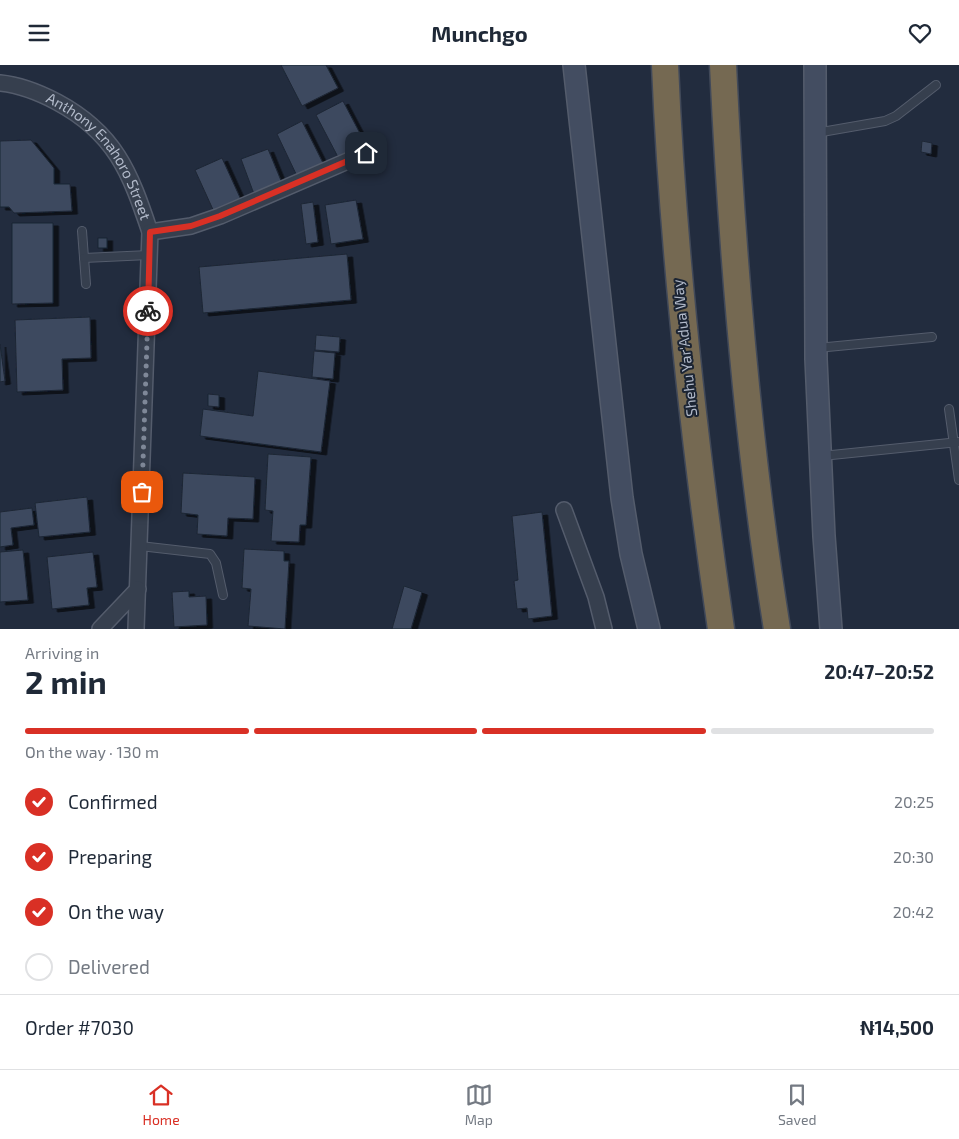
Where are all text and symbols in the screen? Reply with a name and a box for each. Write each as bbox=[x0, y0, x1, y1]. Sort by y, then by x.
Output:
icon: menu bbox=[25, 19, 53, 47]
icon: heart bbox=[906, 19, 934, 47]
text: Munchgo bbox=[431, 20, 528, 46]
street label: Anthony Enahoro Street bbox=[44, 88, 155, 222]
pin bbox=[345, 132, 387, 174]
icon: home bbox=[352, 139, 380, 167]
street label: Shehu Yar'Adua Way bbox=[668, 278, 700, 418]
courier bbox=[123, 286, 173, 336]
icon: bike bbox=[134, 297, 162, 325]
pin bbox=[121, 471, 163, 513]
icon: bag bbox=[128, 478, 156, 506]
text: Arriving in bbox=[25, 643, 99, 662]
text: 20:47–20:52 bbox=[824, 660, 934, 683]
text: 2 min bbox=[25, 662, 107, 700]
text: On the way · 130 m bbox=[25, 742, 159, 761]
icon: check bbox=[25, 788, 53, 816]
text: Confirmed bbox=[68, 790, 158, 813]
text: 20:25 bbox=[894, 792, 934, 811]
icon: check bbox=[25, 843, 53, 871]
text: Preparing bbox=[68, 845, 152, 868]
text: 20:30 bbox=[893, 847, 934, 866]
icon: check bbox=[25, 898, 53, 926]
text: On the way bbox=[68, 900, 164, 923]
text: 20:42 bbox=[893, 902, 934, 921]
text: Delivered bbox=[68, 955, 150, 978]
text: Order #7030 bbox=[25, 1016, 134, 1039]
text: ₦14,500 bbox=[860, 1016, 934, 1039]
tab: Home bbox=[143, 1081, 180, 1128]
tab: Map bbox=[465, 1081, 493, 1128]
tab: Saved bbox=[778, 1081, 816, 1128]

